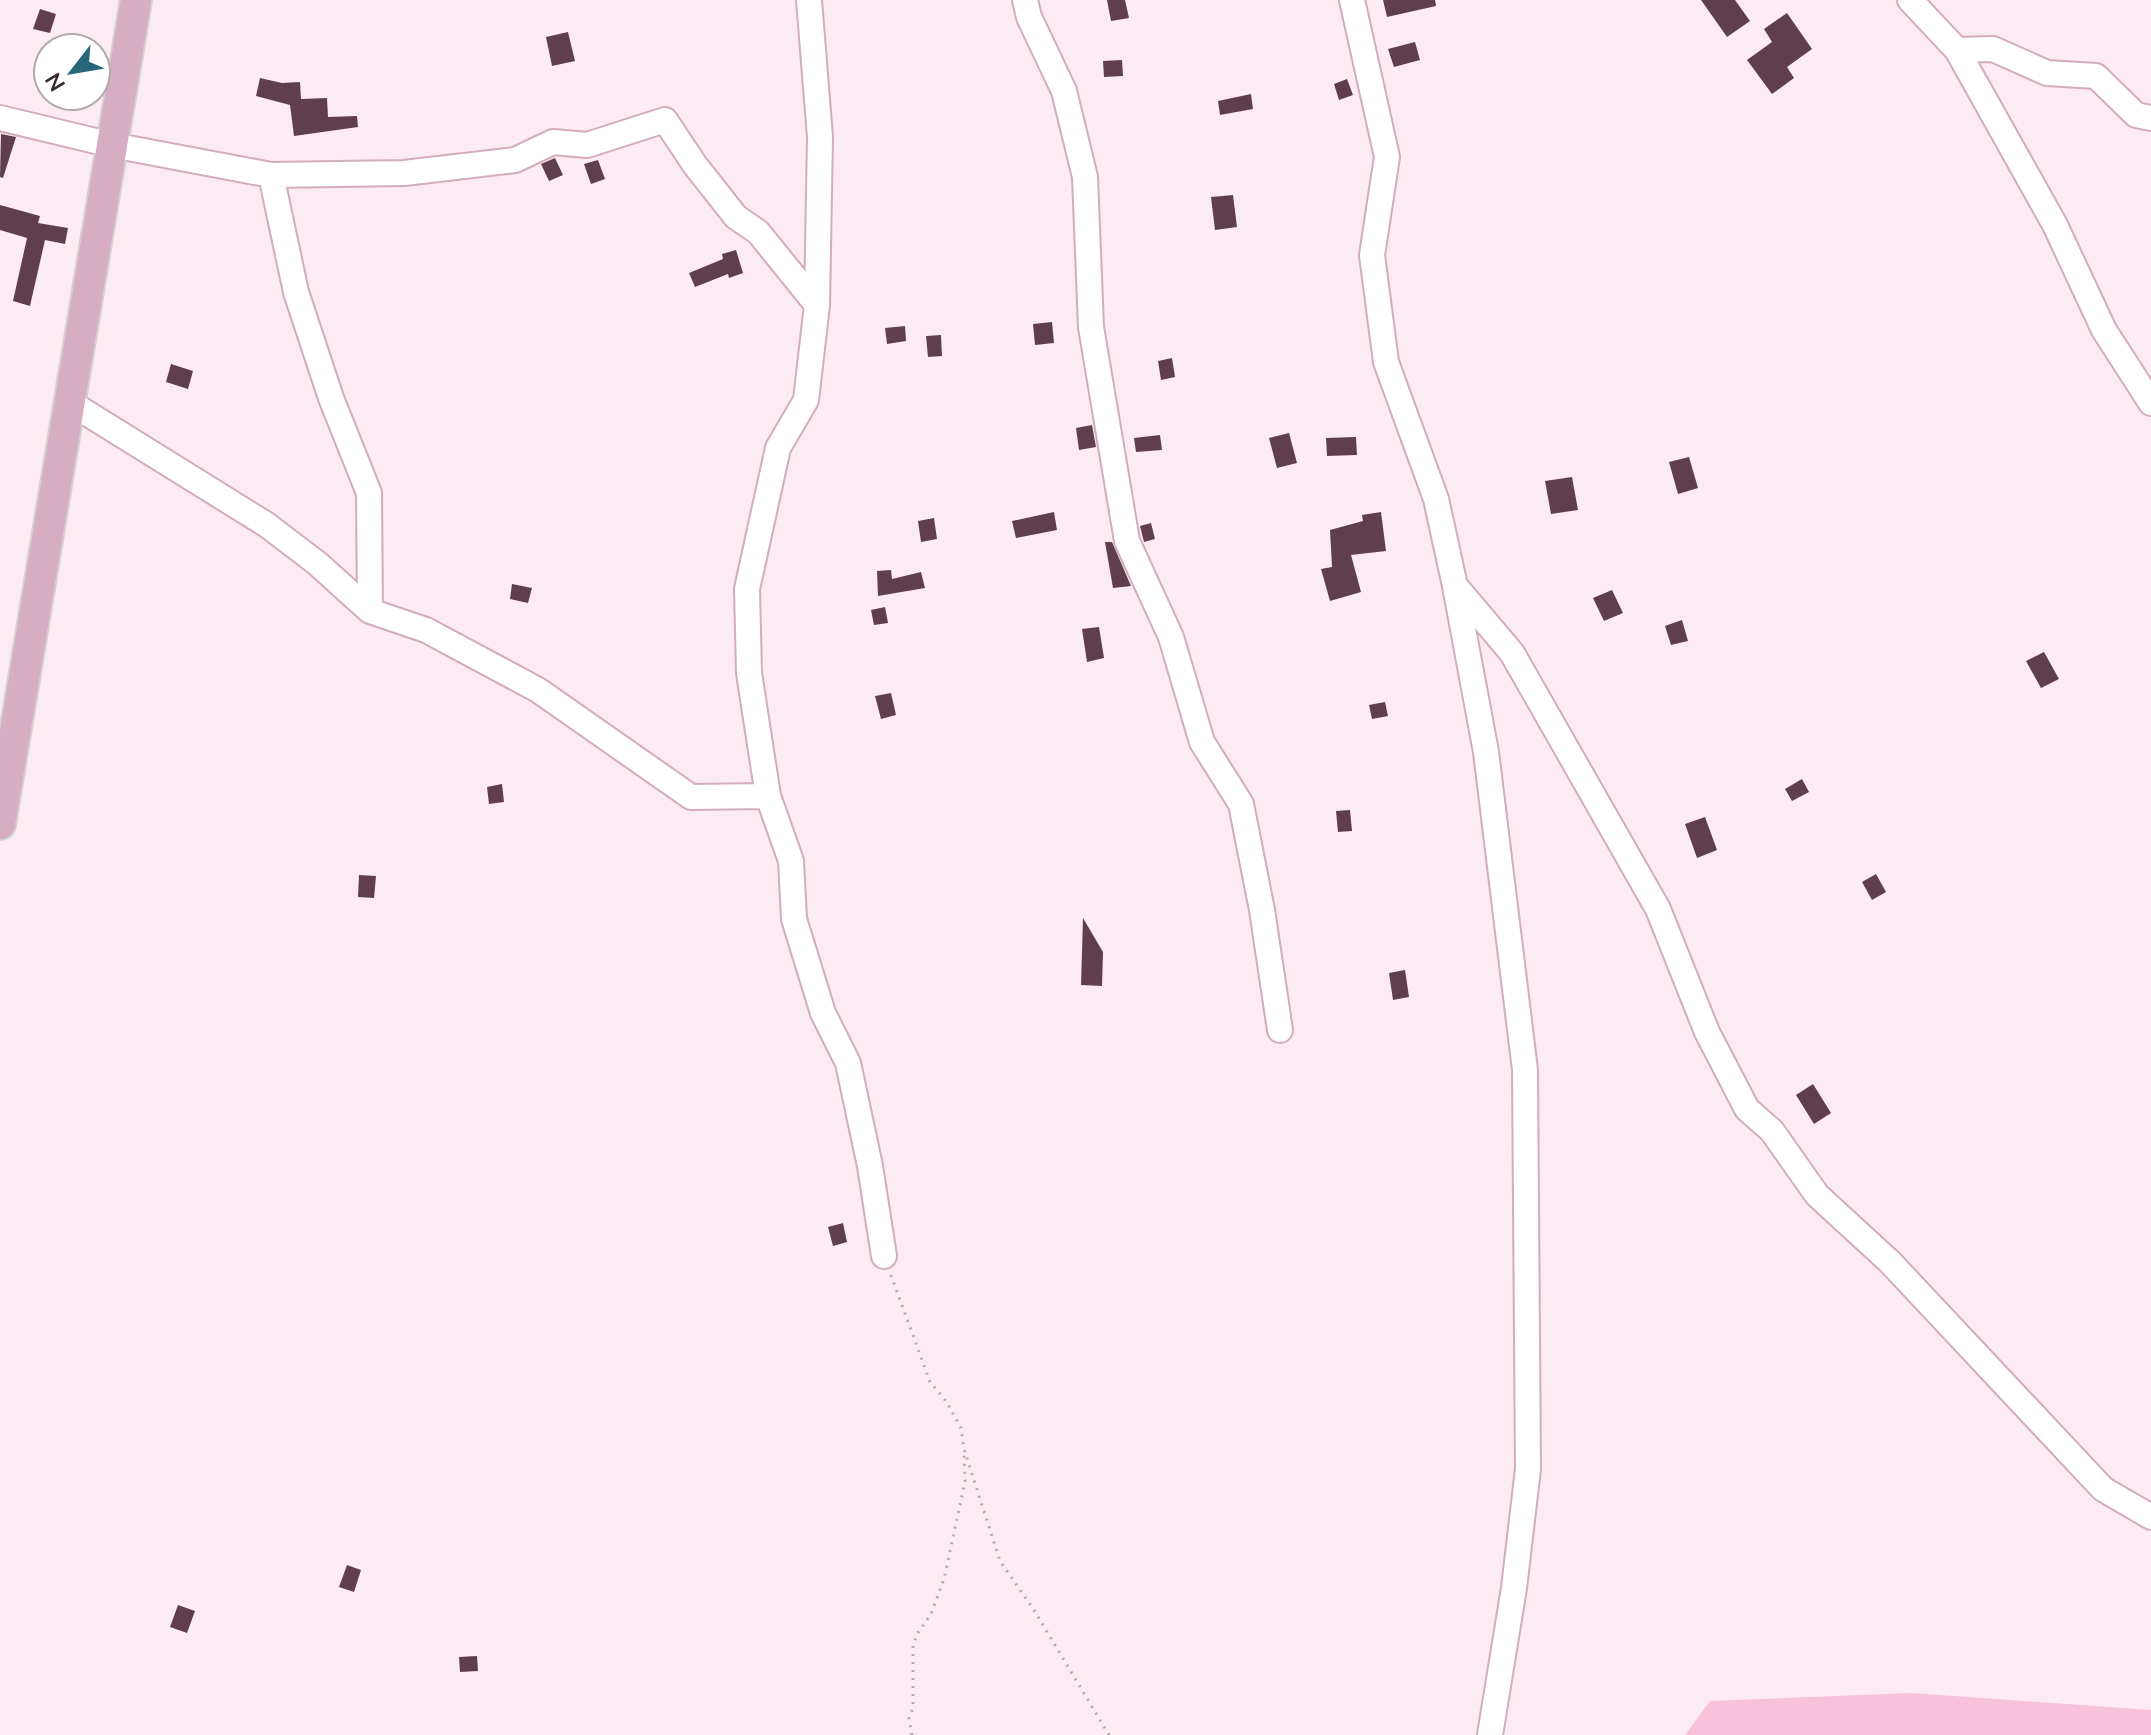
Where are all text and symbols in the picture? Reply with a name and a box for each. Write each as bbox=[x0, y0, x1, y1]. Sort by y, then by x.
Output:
north arrow bbox=[32, 32, 112, 112]
text: N bbox=[39, 68, 71, 97]

